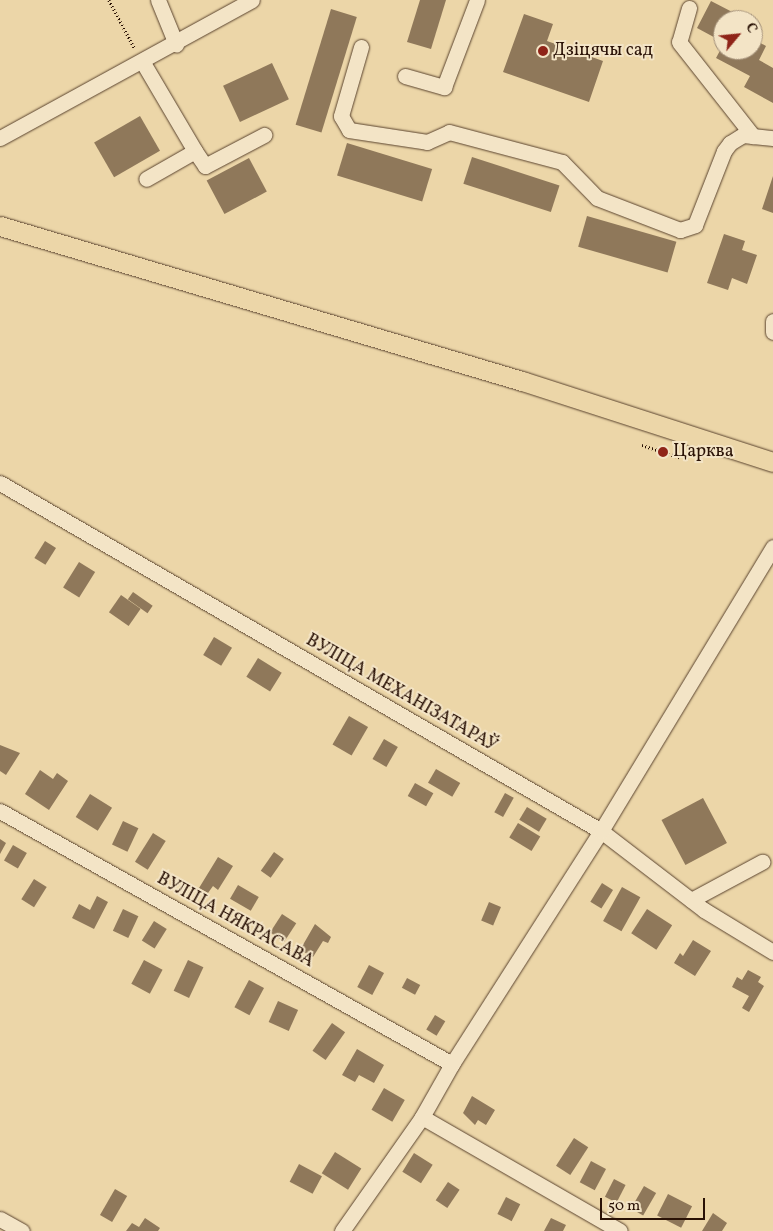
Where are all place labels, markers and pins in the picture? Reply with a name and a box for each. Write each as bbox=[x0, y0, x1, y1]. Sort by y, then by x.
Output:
place label: Дзіцячы сад bbox=[553, 40, 653, 62]
marker: Дзіцячы сад bbox=[537, 45, 549, 57]
place label: Царква bbox=[673, 441, 734, 463]
marker: Царква bbox=[657, 446, 669, 458]

